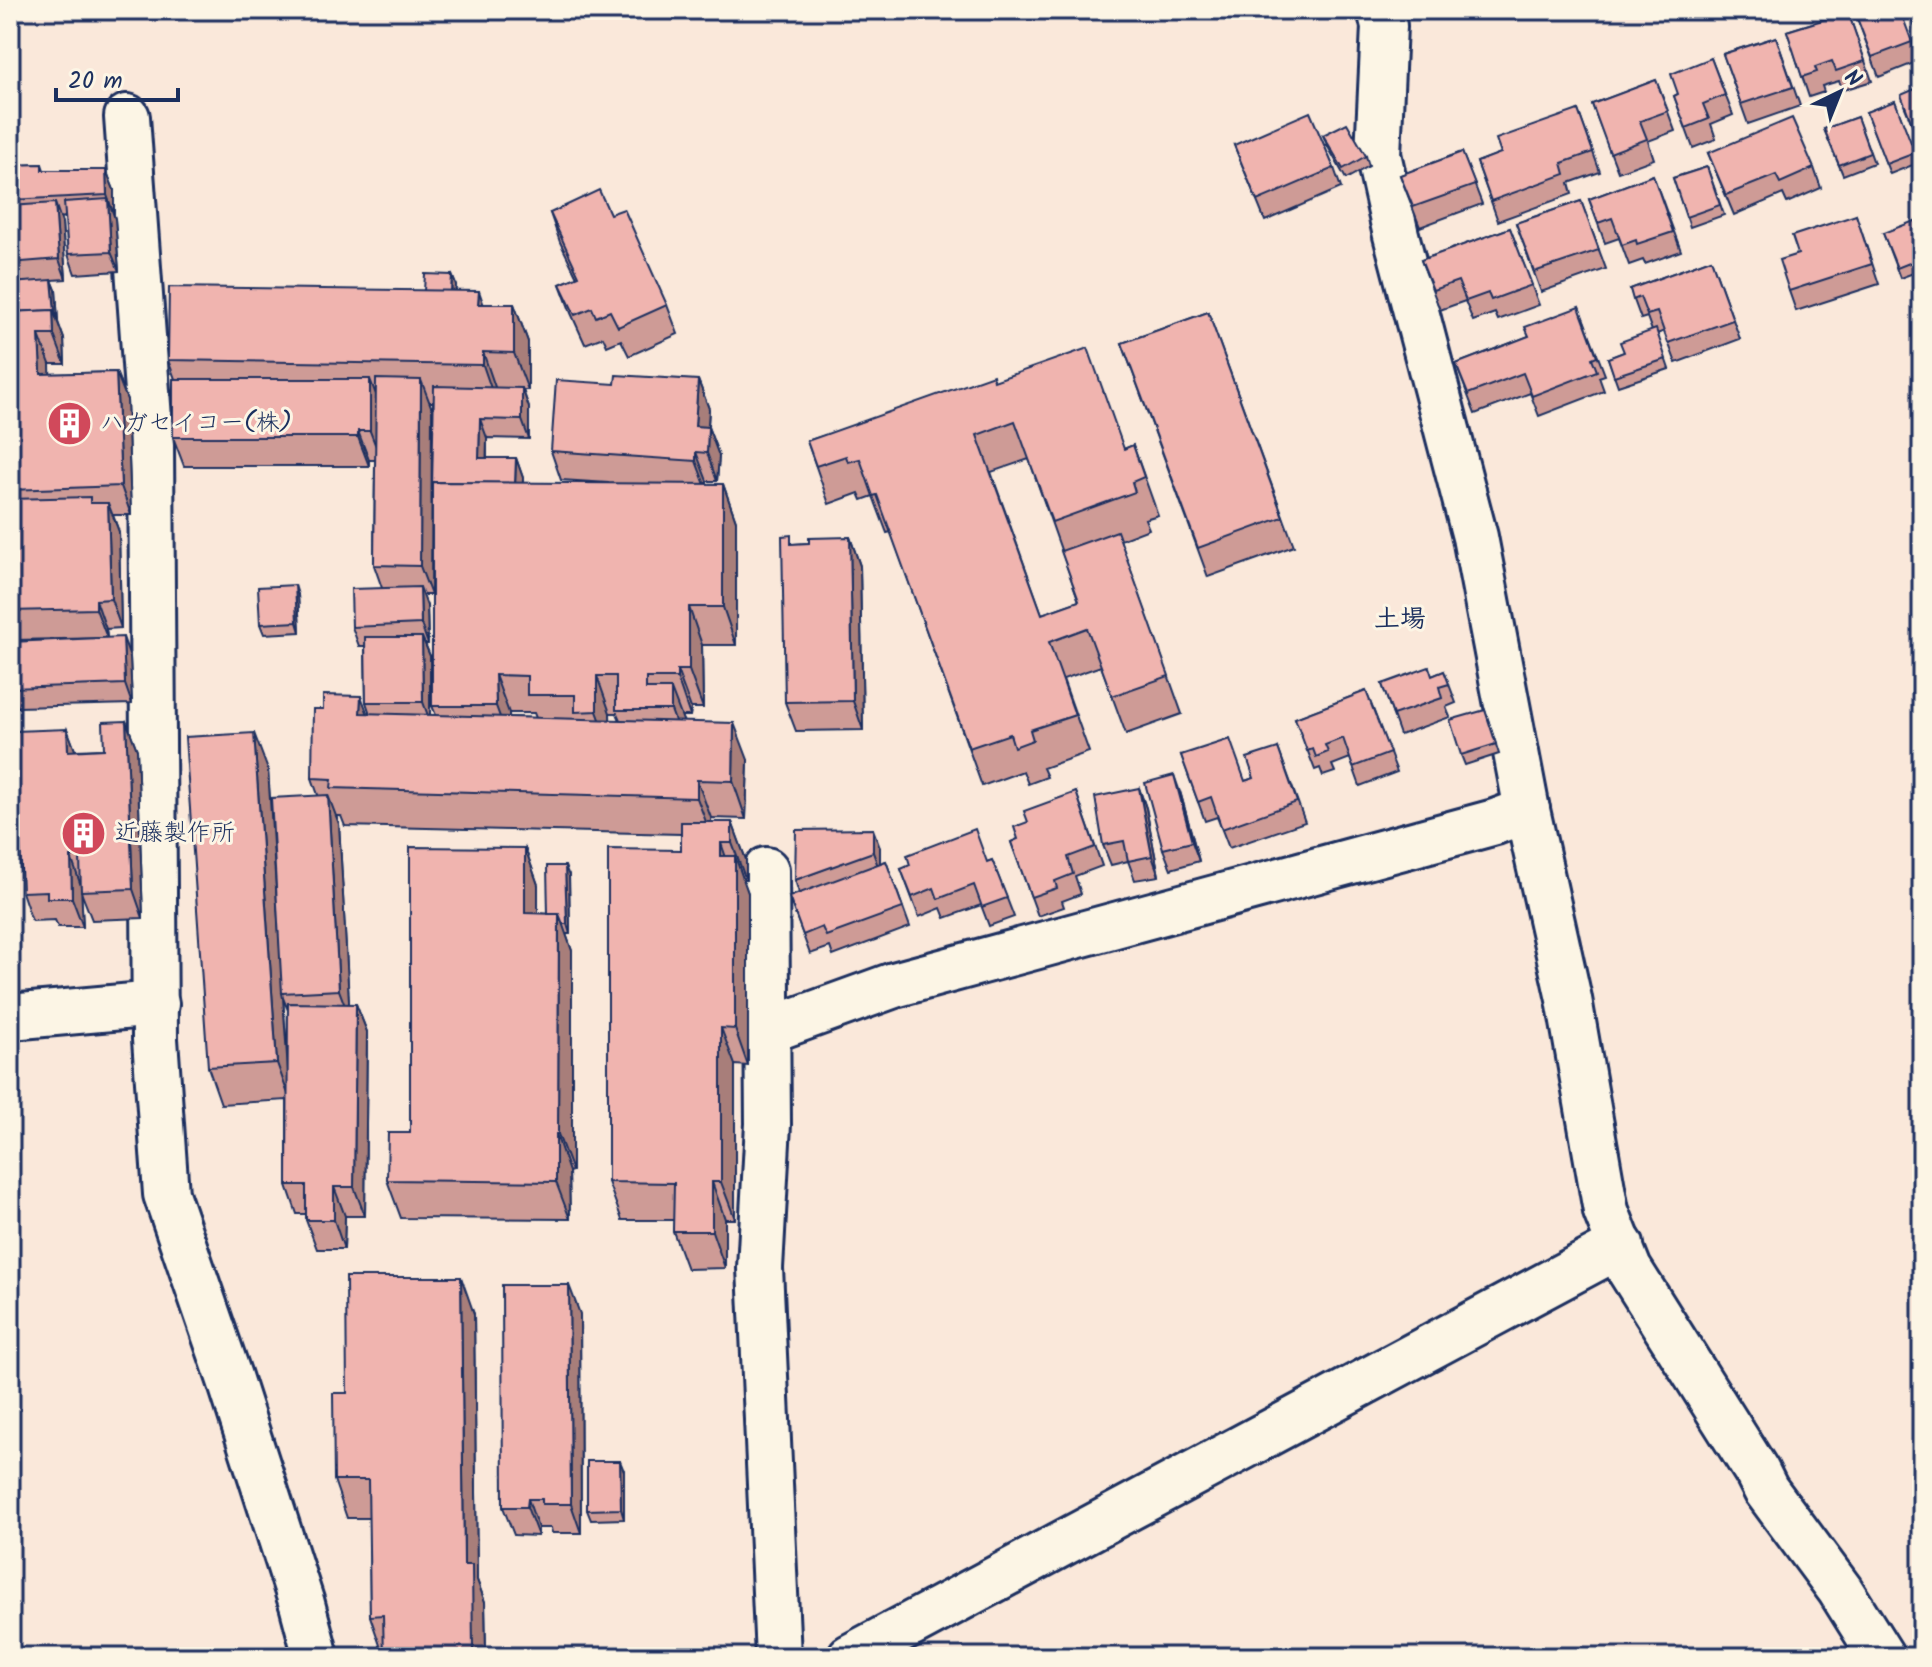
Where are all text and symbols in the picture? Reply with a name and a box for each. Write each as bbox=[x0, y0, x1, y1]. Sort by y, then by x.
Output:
scale bar bbox=[56, 52, 178, 102]
north arrow bbox=[1800, 52, 1880, 132]
text: 20 m bbox=[68, 62, 123, 101]
text: N bbox=[1835, 62, 1869, 97]
building icon: ハガセイコー(株) bbox=[45, 399, 93, 447]
place label: ハガセイコー(株) bbox=[100, 404, 292, 443]
district label: 土場 bbox=[1374, 599, 1426, 641]
building icon: 近藤製作所 bbox=[60, 809, 108, 857]
place label: 近藤製作所 bbox=[115, 814, 235, 853]

